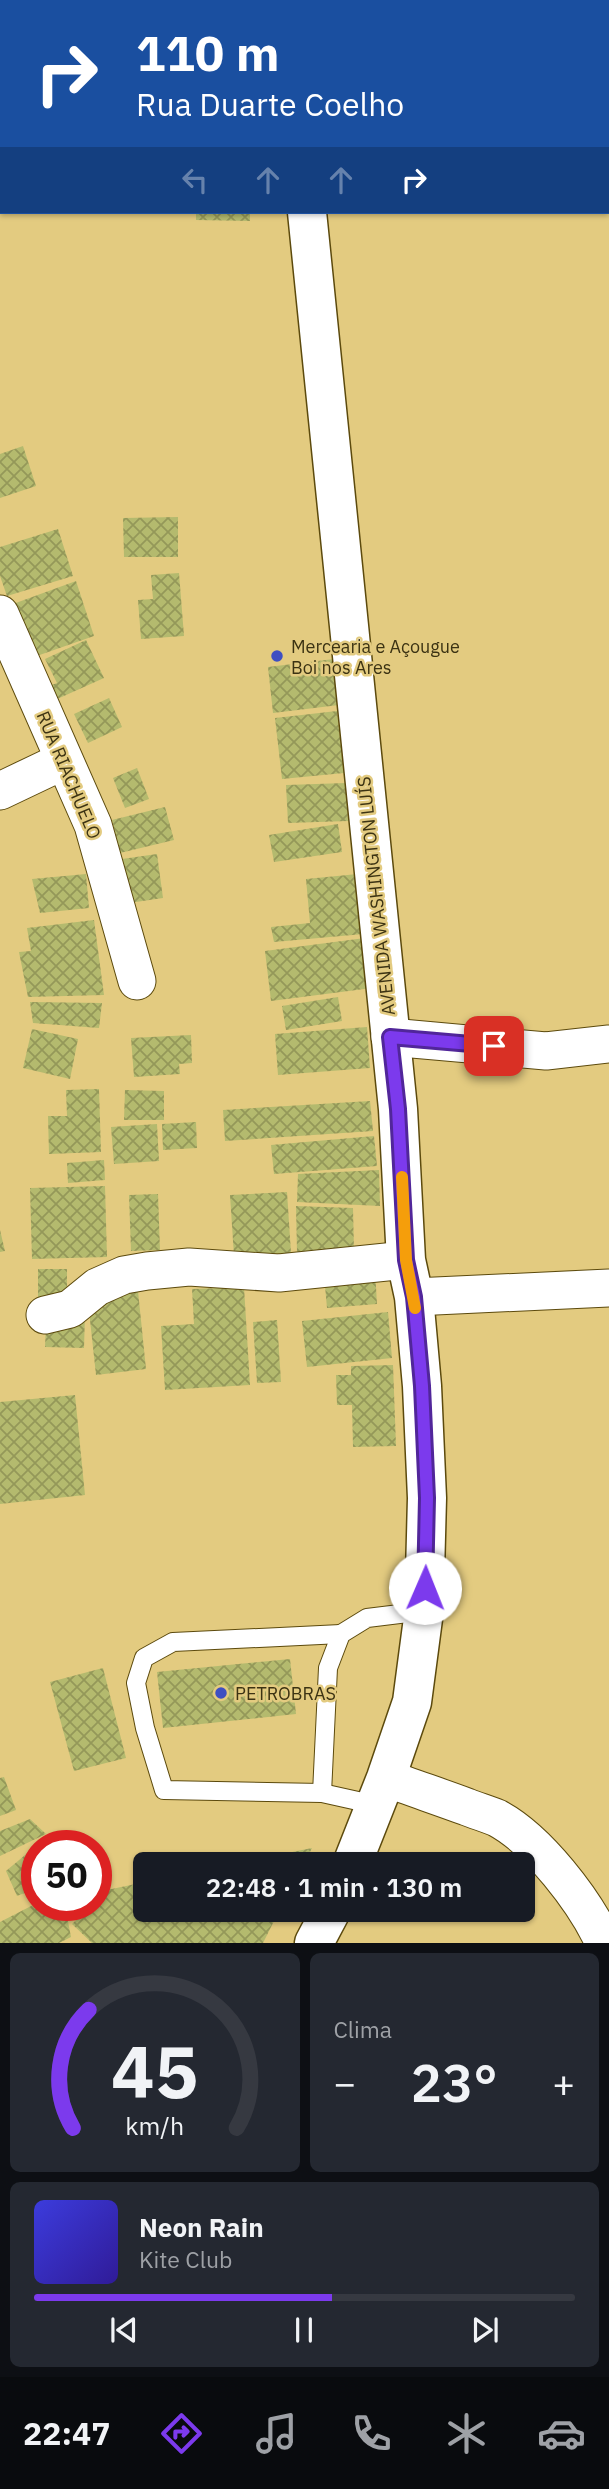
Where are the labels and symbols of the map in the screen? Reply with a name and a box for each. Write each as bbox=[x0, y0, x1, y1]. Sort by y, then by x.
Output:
place label: Mercearia e Açougue Boi nos Ares bbox=[291, 635, 460, 679]
marker: Mercearia e Açougue Boi nos Ares bbox=[269, 648, 285, 664]
street label: RUA RIACHUELO bbox=[32, 708, 106, 842]
street label: AVENIDA WASHINGTON LUÍS bbox=[352, 775, 400, 1017]
pin bbox=[464, 1016, 524, 1076]
position arrow bbox=[388, 1551, 462, 1625]
place label: PETROBRAS bbox=[235, 1682, 336, 1705]
marker: PETROBRAS bbox=[213, 1685, 229, 1701]
speed limit sign: 50 bbox=[21, 1830, 112, 1921]

